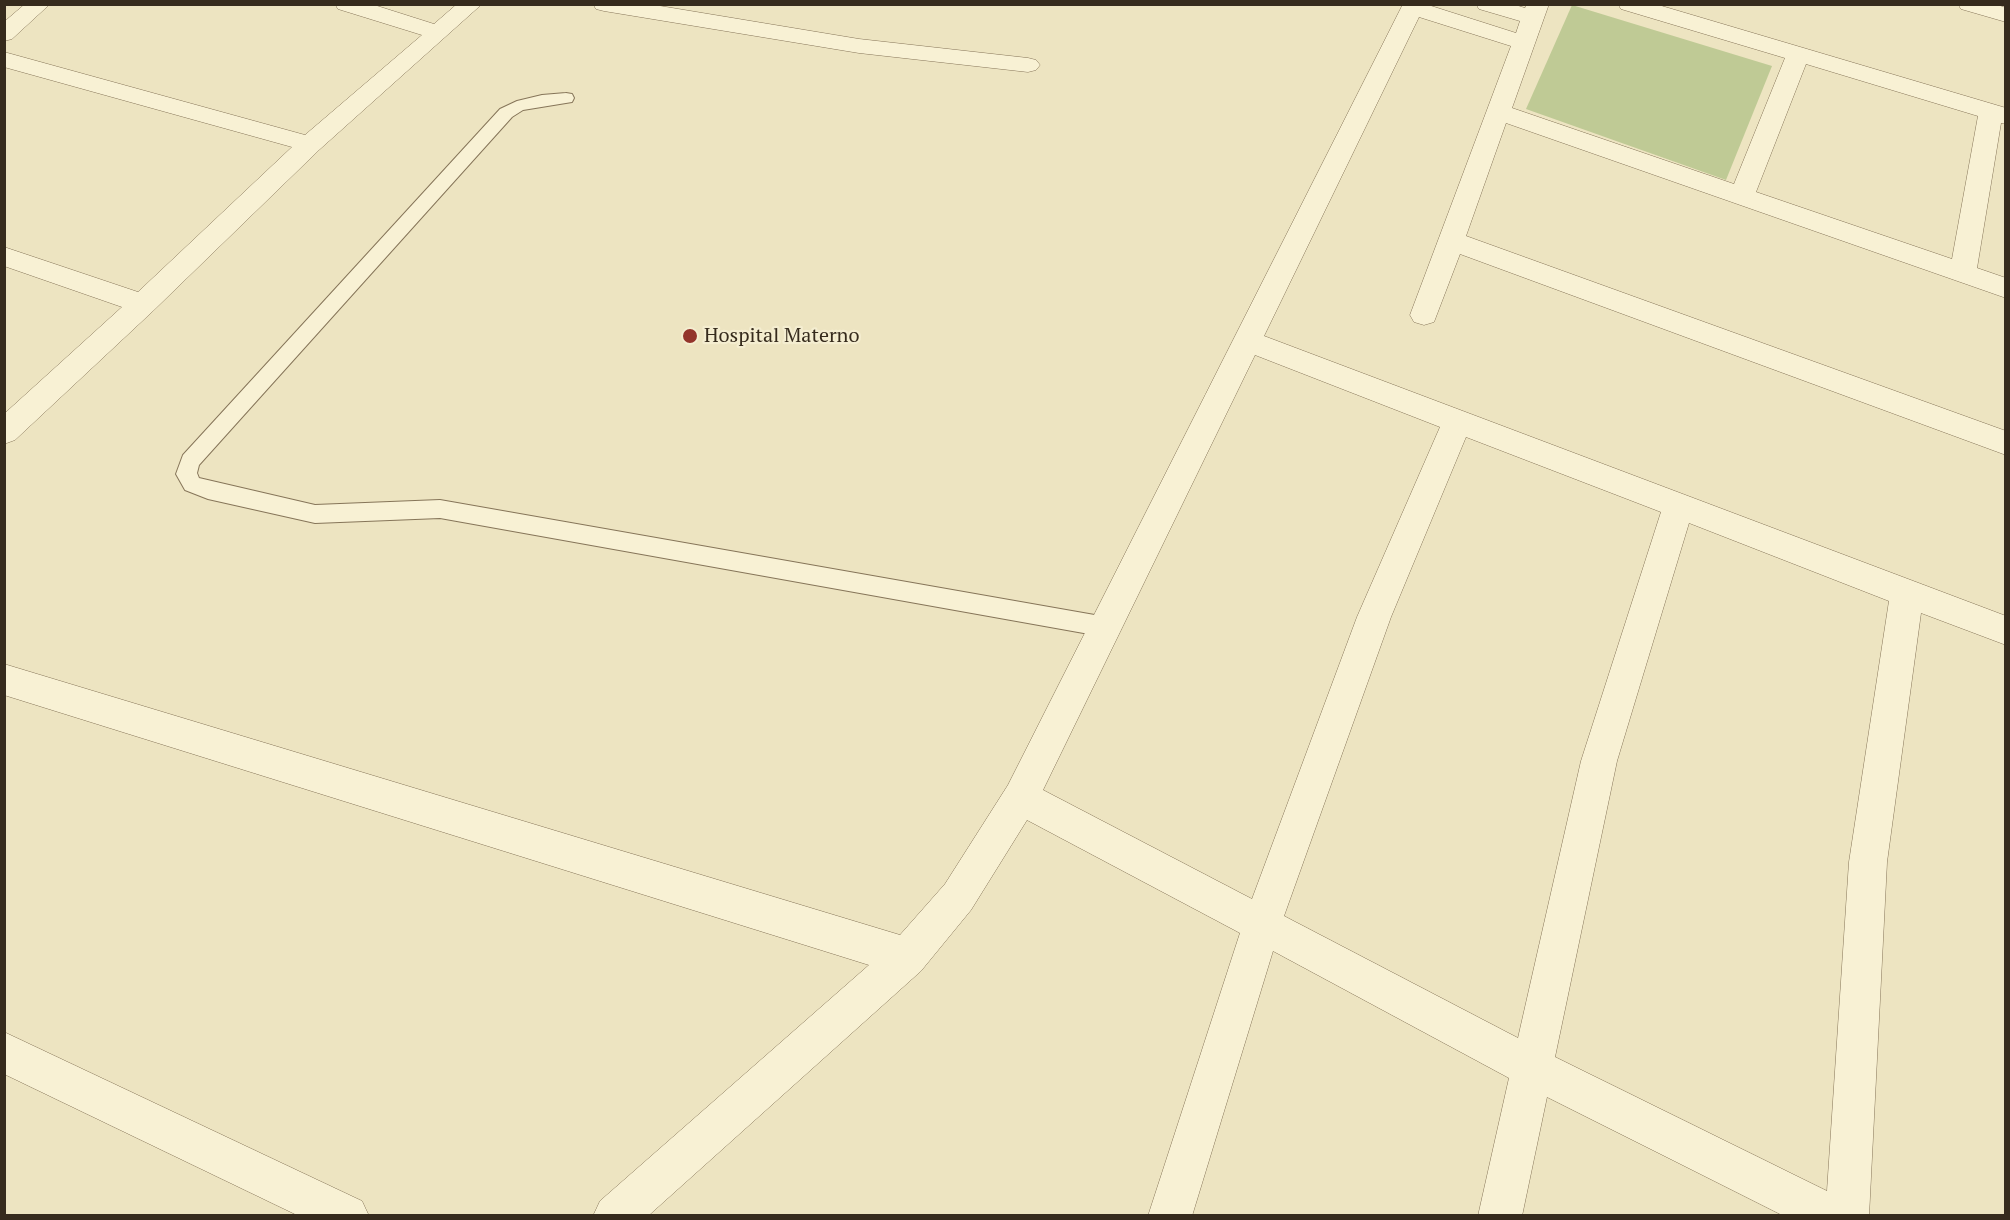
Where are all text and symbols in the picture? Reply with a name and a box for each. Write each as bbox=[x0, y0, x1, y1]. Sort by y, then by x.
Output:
place label: Hospital Materno bbox=[704, 324, 860, 348]
marker: Hospital Materno bbox=[681, 327, 699, 345]

